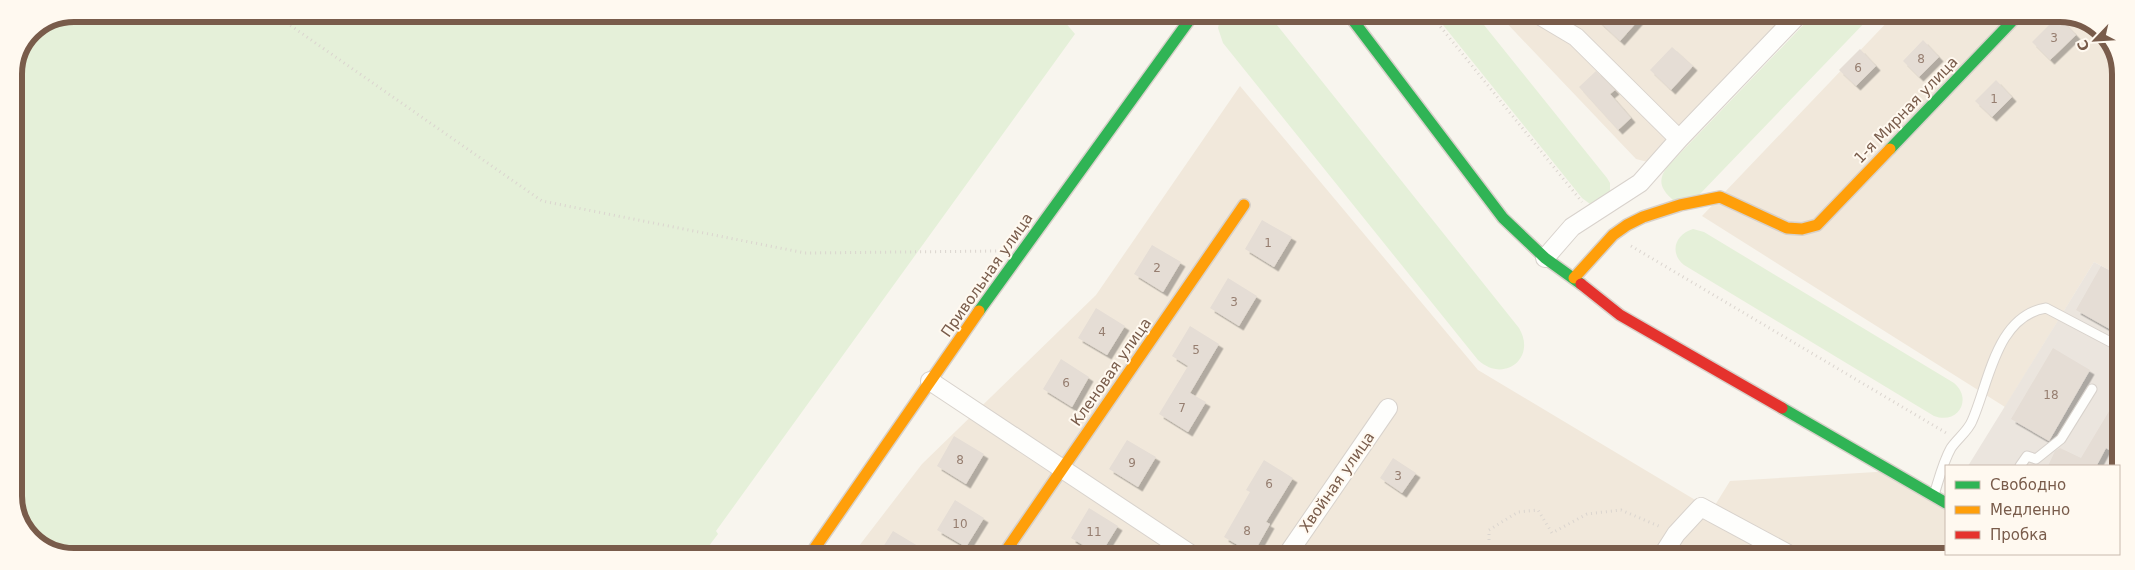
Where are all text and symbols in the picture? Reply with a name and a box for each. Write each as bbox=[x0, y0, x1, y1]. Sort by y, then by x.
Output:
north arrow bbox=[2070, 15, 2120, 65]
house number: 3 bbox=[2050, 31, 2058, 45]
text: С bbox=[2074, 37, 2093, 54]
house number: 8 bbox=[1917, 52, 1925, 66]
street label: 1-я Мирная улица bbox=[1850, 53, 1962, 167]
house number: 6 bbox=[1854, 61, 1862, 75]
house number: 1 bbox=[1990, 92, 1998, 106]
street label: Привольная улица bbox=[937, 209, 1037, 341]
house number: 1 bbox=[1264, 236, 1272, 250]
house number: 2 bbox=[1153, 261, 1161, 275]
house number: 3 bbox=[1230, 295, 1238, 309]
street label: Кленовая улица bbox=[1067, 314, 1155, 430]
house number: 4 bbox=[1098, 325, 1106, 339]
house number: 5 bbox=[1192, 343, 1200, 357]
house number: 6 bbox=[1062, 376, 1070, 390]
house number: 18 bbox=[2043, 388, 2059, 402]
house number: 7 bbox=[1178, 401, 1186, 415]
street label: Хвойная улица bbox=[1296, 428, 1378, 536]
house number: 8 bbox=[956, 453, 964, 467]
house number: 9 bbox=[1128, 456, 1136, 470]
legend bbox=[1945, 465, 2120, 555]
house number: 3 bbox=[1394, 469, 1402, 483]
text: Свободно bbox=[1990, 476, 2066, 494]
house number: 6 bbox=[1265, 477, 1273, 491]
text: Медленно bbox=[1990, 501, 2070, 519]
house number: 10 bbox=[952, 517, 968, 531]
house number: 8 bbox=[1243, 524, 1251, 538]
house number: 11 bbox=[1086, 525, 1102, 539]
text: Пробка bbox=[1990, 526, 2047, 544]

